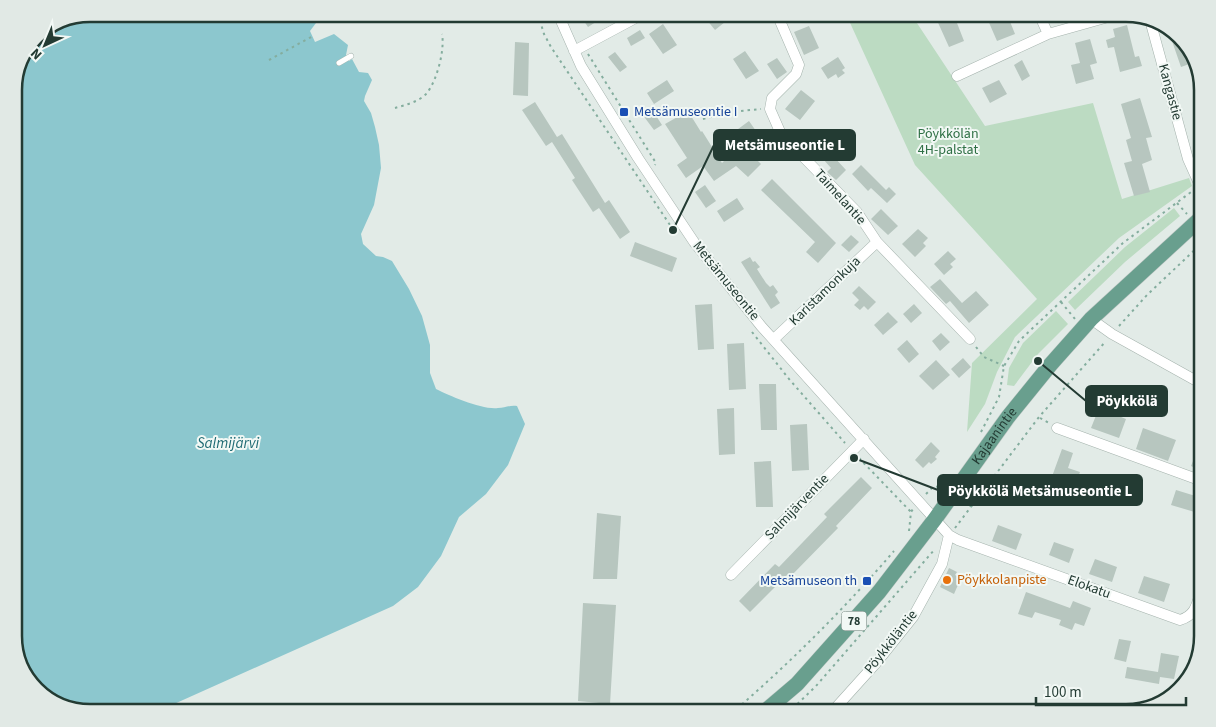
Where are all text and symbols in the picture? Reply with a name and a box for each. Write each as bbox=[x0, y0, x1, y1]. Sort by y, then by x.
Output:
north arrow bbox=[20, 20, 70, 70]
text: N bbox=[26, 43, 47, 64]
street label: Kangastie bbox=[1153, 62, 1187, 122]
place label: Metsämuseontie I bbox=[634, 102, 737, 122]
marker: Metsämuseontie I bbox=[618, 106, 630, 118]
park label: Pöykkölän 4H-palstat bbox=[917, 124, 979, 160]
callout: Metsämuseontie L bbox=[714, 130, 855, 160]
text: Metsämuseontie L bbox=[725, 135, 845, 156]
street label: Taimelantie bbox=[809, 165, 871, 229]
street label: Metsämuseontie bbox=[688, 237, 764, 325]
street label: Karistamonkuja bbox=[785, 252, 865, 330]
callout: Pöykkölä bbox=[1086, 386, 1167, 416]
text: Pöykkölä bbox=[1096, 391, 1158, 412]
street label: Kajaanintie bbox=[967, 403, 1022, 469]
water label: Salmijärvi bbox=[197, 433, 259, 454]
street label: Salmijärventie bbox=[760, 469, 834, 545]
callout: Pöykkölä Metsämuseontie L bbox=[938, 475, 1142, 505]
text: Pöykkölä Metsämuseontie L bbox=[948, 481, 1132, 502]
place label: Pöykkolanpiste bbox=[957, 570, 1046, 590]
street label: Elokatu bbox=[1065, 570, 1113, 604]
place label: Metsämuseon th bbox=[760, 571, 857, 591]
marker: Pöykkolanpiste bbox=[941, 574, 953, 586]
marker: Metsämuseon th bbox=[861, 575, 873, 587]
street label: Pöykköläntie bbox=[860, 606, 922, 678]
road number: 78 bbox=[842, 612, 866, 630]
scale bar bbox=[1036, 674, 1186, 706]
text: 100 m bbox=[1044, 682, 1082, 703]

